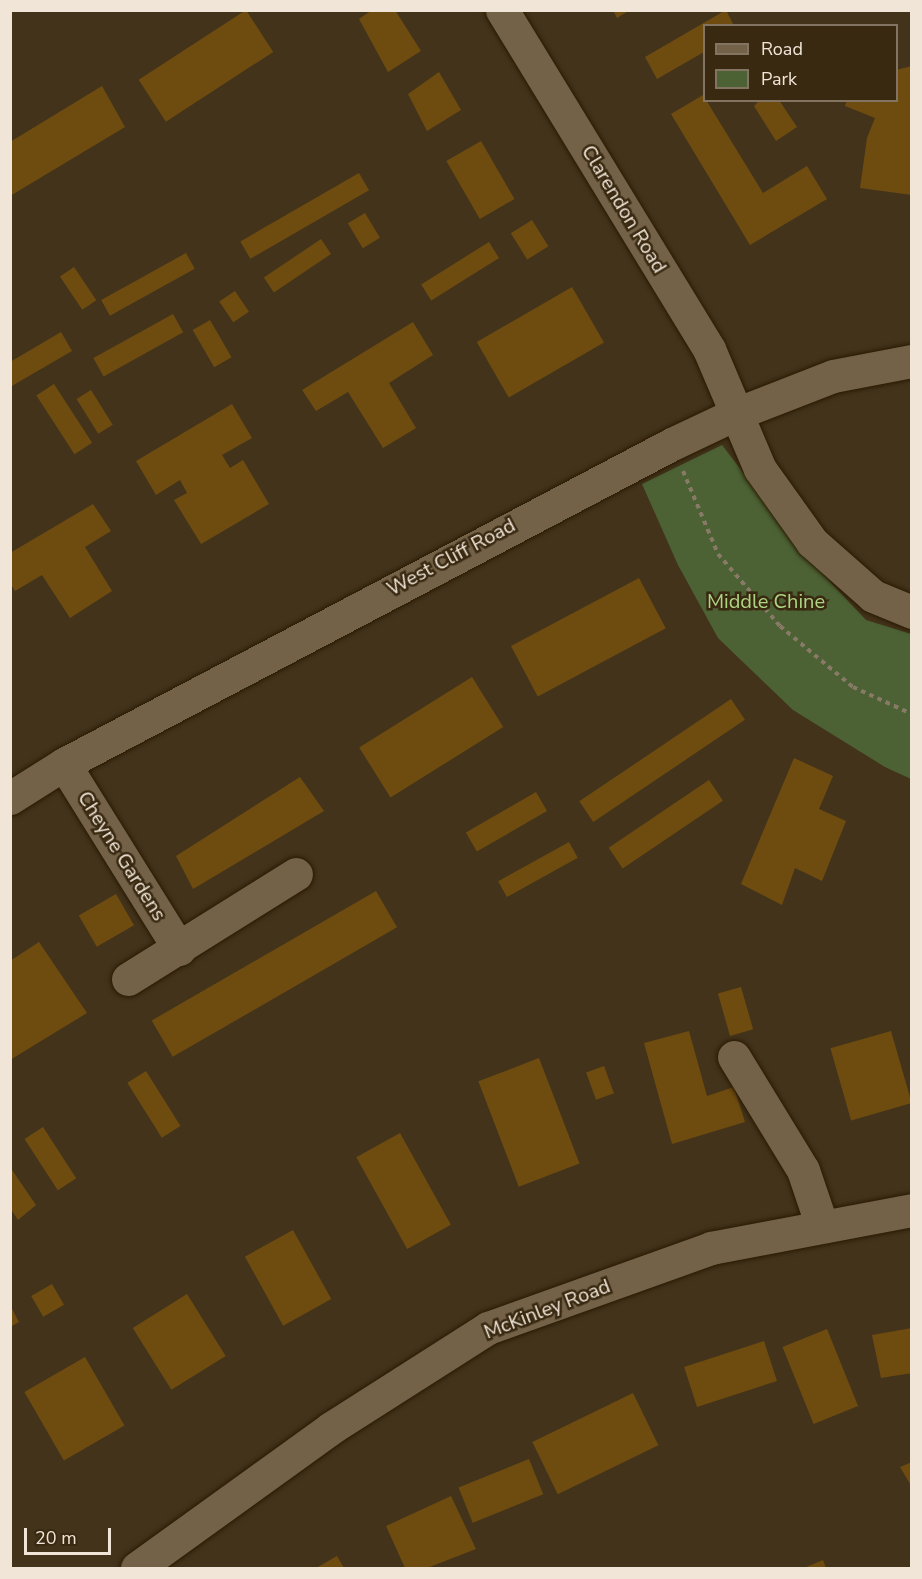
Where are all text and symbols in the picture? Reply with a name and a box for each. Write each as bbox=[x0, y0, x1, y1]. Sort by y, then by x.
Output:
legend bbox=[703, 24, 898, 102]
text: Road bbox=[761, 37, 803, 61]
text: Park bbox=[761, 67, 797, 91]
street label: Clarendon Road bbox=[576, 141, 672, 277]
street label: West Cliff Road bbox=[383, 513, 519, 601]
park label: Middle Chine bbox=[707, 589, 825, 613]
street label: Cheyne Gardens bbox=[73, 787, 171, 925]
street label: McKinley Road bbox=[481, 1274, 613, 1344]
scale bar bbox=[27, 1516, 114, 1554]
text: 20 m bbox=[35, 1526, 77, 1550]

